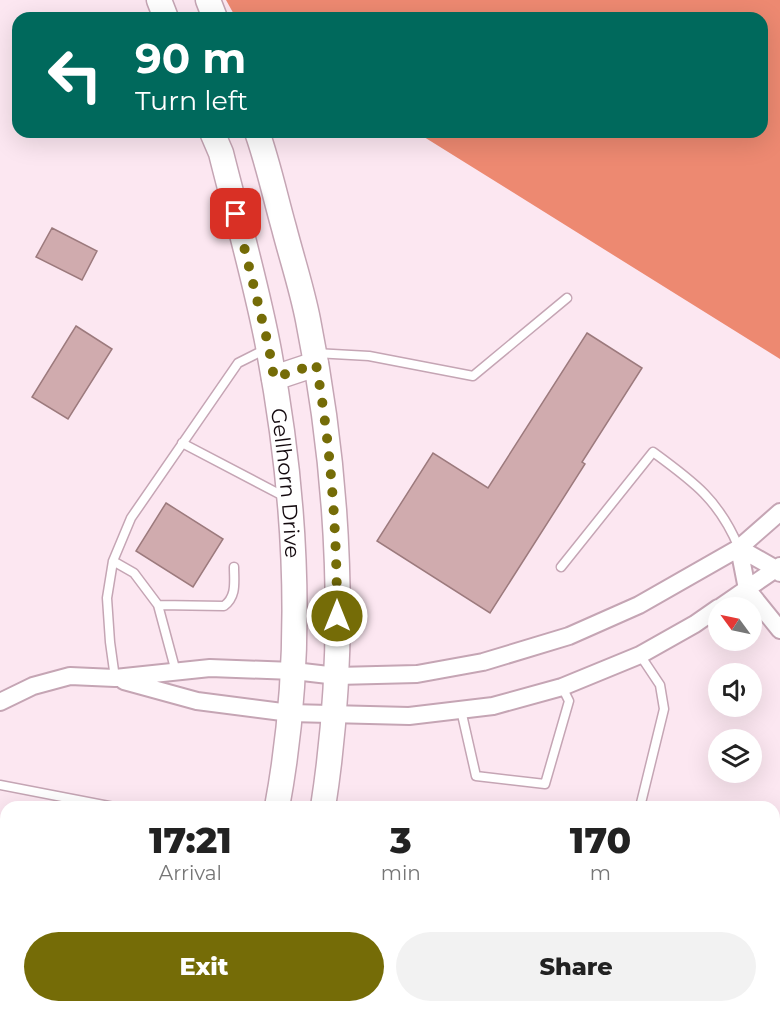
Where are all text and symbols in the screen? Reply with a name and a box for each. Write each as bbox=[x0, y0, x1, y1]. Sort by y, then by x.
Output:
text: 90 m bbox=[135, 32, 246, 84]
icon: left bbox=[36, 36, 114, 114]
text: Turn left bbox=[135, 84, 248, 117]
pin bbox=[210, 188, 261, 239]
icon: arrive bbox=[219, 197, 252, 230]
street label: Gellhorn Drive bbox=[266, 406, 306, 559]
position arrow bbox=[305, 584, 369, 648]
north arrow bbox=[708, 597, 762, 651]
map controls bbox=[708, 597, 762, 783]
button: sound bbox=[708, 663, 762, 717]
button: layers bbox=[708, 729, 762, 783]
text: 17:21 bbox=[149, 818, 232, 862]
text: 3 bbox=[390, 818, 412, 862]
text: 170 bbox=[570, 818, 631, 862]
text: Arrival bbox=[159, 861, 222, 885]
text: min bbox=[381, 861, 421, 885]
text: m bbox=[590, 861, 611, 885]
button: Exit bbox=[24, 932, 384, 1001]
button: Share bbox=[396, 932, 756, 1001]

